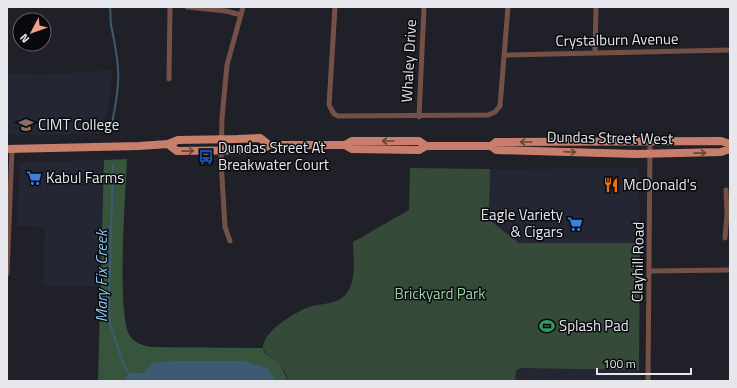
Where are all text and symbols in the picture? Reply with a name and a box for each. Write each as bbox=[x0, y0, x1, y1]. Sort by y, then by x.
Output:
north arrow bbox=[12, 12, 52, 52]
street label: Whaley Drive bbox=[395, 19, 422, 103]
street label: Crystalburn Avenue bbox=[555, 27, 679, 52]
text: N bbox=[16, 30, 33, 47]
place label: CIMT College bbox=[38, 113, 119, 136]
school or university icon: CIMT College bbox=[17, 116, 35, 134]
street label: Dundas Street West bbox=[547, 125, 674, 150]
place label: Dundas Street At Breakwater Court bbox=[218, 136, 330, 176]
one-way arrow bbox=[382, 137, 395, 145]
one-way arrow bbox=[520, 138, 533, 146]
one-way arrow bbox=[181, 147, 194, 155]
bus stop icon: Dundas Street At Breakwater Court bbox=[197, 148, 215, 166]
one-way arrow bbox=[563, 148, 576, 156]
one-way arrow bbox=[693, 149, 706, 157]
place label: Kabul Farms bbox=[46, 166, 124, 189]
supermarket icon: Kabul Farms bbox=[25, 169, 43, 187]
place label: McDonald's bbox=[623, 173, 697, 196]
restaurant icon: McDonald's bbox=[602, 176, 620, 194]
place label: Eagle Variety & Cigars bbox=[481, 203, 563, 243]
supermarket icon: Eagle Variety & Cigars bbox=[566, 215, 584, 233]
street label: Clayhill Road bbox=[625, 222, 650, 302]
water label: Mary Fix Creek bbox=[89, 228, 113, 322]
park label: Brickyard Park bbox=[394, 282, 486, 305]
place label: Splash Pad bbox=[559, 314, 629, 337]
sports icon: Splash Pad bbox=[538, 317, 556, 335]
scale bar bbox=[597, 350, 691, 376]
text: 100 m bbox=[603, 354, 636, 373]

